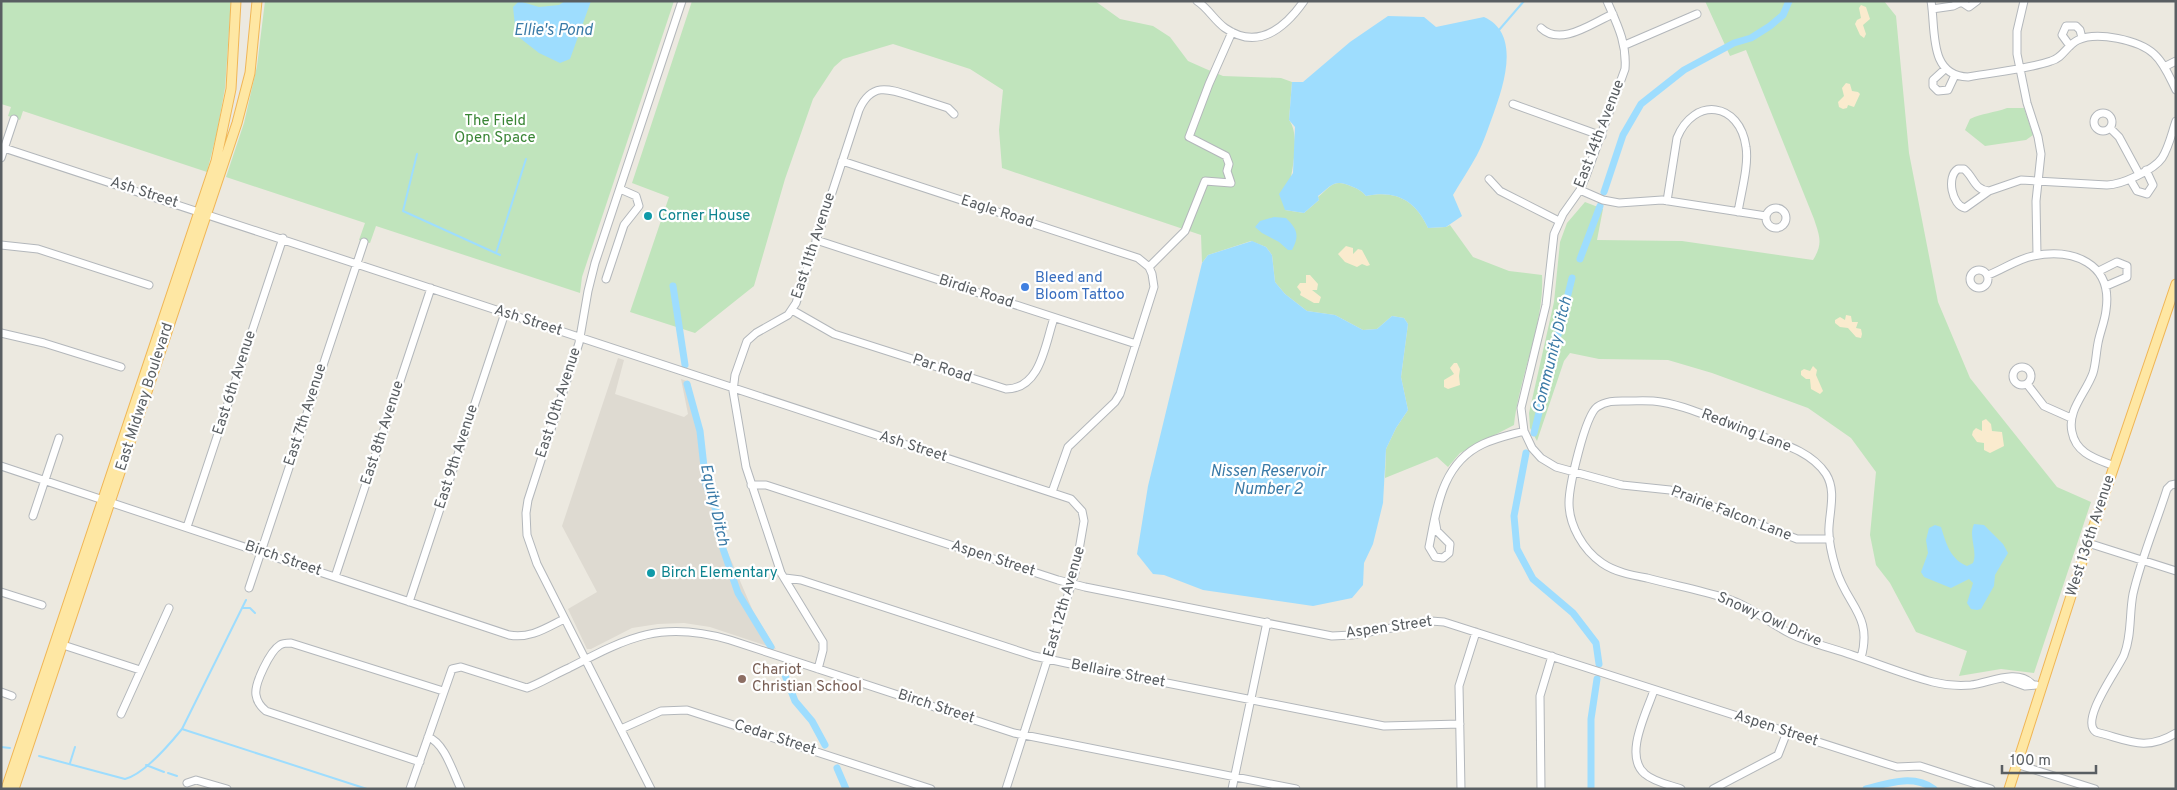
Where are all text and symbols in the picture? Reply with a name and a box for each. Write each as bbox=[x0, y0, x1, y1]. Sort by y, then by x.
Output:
water label: Ellie's Pond bbox=[514, 21, 594, 41]
street label: East 14th Avenue bbox=[1571, 77, 1629, 191]
park label: The Field Open Space bbox=[454, 112, 536, 148]
street label: Ash Street bbox=[108, 173, 180, 213]
street label: East 11th Avenue bbox=[788, 190, 840, 302]
street label: Eagle Road bbox=[958, 191, 1036, 233]
place label: Corner House bbox=[658, 207, 750, 226]
marker: Corner House bbox=[642, 210, 654, 222]
place label: Bleed and Bloom Tattoo bbox=[1035, 269, 1125, 305]
street label: Birdie Road bbox=[936, 271, 1016, 313]
marker: Bleed and Bloom Tattoo bbox=[1019, 281, 1031, 293]
water label: Community Ditch bbox=[1529, 294, 1577, 415]
street label: Ash Street bbox=[492, 301, 564, 341]
street label: East Midway Boulevard bbox=[112, 320, 178, 474]
street label: East 6th Avenue bbox=[209, 328, 261, 438]
street label: East 10th Avenue bbox=[532, 345, 586, 461]
street label: Par Road bbox=[910, 350, 974, 388]
street label: East 7th Avenue bbox=[281, 361, 331, 469]
street label: East 8th Avenue bbox=[357, 378, 409, 488]
street label: East 9th Avenue bbox=[431, 402, 483, 512]
street label: Redwing Lane bbox=[1698, 405, 1794, 457]
street label: Ash Street bbox=[877, 427, 949, 467]
water label: Equity Ditch bbox=[695, 462, 733, 548]
water label: Nissen Reservoir Number 2 bbox=[1210, 462, 1328, 500]
street label: West 136th Avenue bbox=[2062, 473, 2120, 599]
street label: Prairie Falcon Lane bbox=[1668, 482, 1794, 546]
street label: Aspen Street bbox=[949, 536, 1037, 582]
street label: Birch Street bbox=[242, 537, 324, 581]
street label: East 12th Avenue bbox=[1040, 544, 1090, 660]
place label: Birch Elementary bbox=[661, 564, 778, 583]
marker: Birch Elementary bbox=[645, 567, 657, 579]
street label: Snowy Owl Drive bbox=[1714, 588, 1824, 652]
street label: Aspen Street bbox=[1344, 613, 1434, 643]
street label: Bellaire Street bbox=[1069, 656, 1167, 692]
place label: Chariot Christian School bbox=[752, 661, 862, 697]
marker: Chariot Christian School bbox=[736, 673, 748, 685]
street label: Birch Street bbox=[895, 686, 977, 728]
street label: Aspen Street bbox=[1732, 706, 1820, 752]
street label: Cedar Street bbox=[732, 716, 818, 760]
scale bar bbox=[2002, 742, 2096, 774]
text: 100 m bbox=[2010, 752, 2051, 771]

